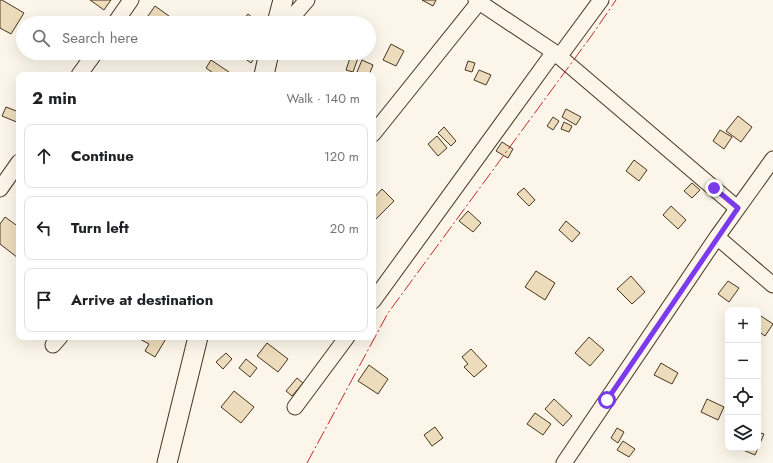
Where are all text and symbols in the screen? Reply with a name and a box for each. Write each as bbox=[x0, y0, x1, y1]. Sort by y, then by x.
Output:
search box bbox=[16, 16, 376, 60]
icon: search bbox=[30, 27, 52, 49]
text: Search here bbox=[62, 27, 138, 49]
text: 2 min bbox=[32, 86, 77, 110]
text: Walk · 140 m bbox=[286, 89, 360, 108]
icon: ahead bbox=[33, 145, 55, 167]
text: Continue bbox=[71, 145, 134, 167]
text: 120 m bbox=[324, 147, 359, 166]
route end bbox=[705, 179, 723, 197]
icon: left bbox=[33, 217, 55, 239]
text: Turn left bbox=[71, 217, 129, 239]
text: 20 m bbox=[330, 219, 359, 238]
icon: arrive bbox=[33, 289, 55, 311]
text: Arrive at destination bbox=[71, 289, 213, 311]
map controls bbox=[725, 307, 761, 451]
button: + bbox=[725, 307, 761, 343]
button: − bbox=[725, 343, 761, 379]
button: locate bbox=[725, 379, 761, 415]
route start bbox=[598, 391, 616, 409]
button: layers bbox=[725, 415, 761, 451]

